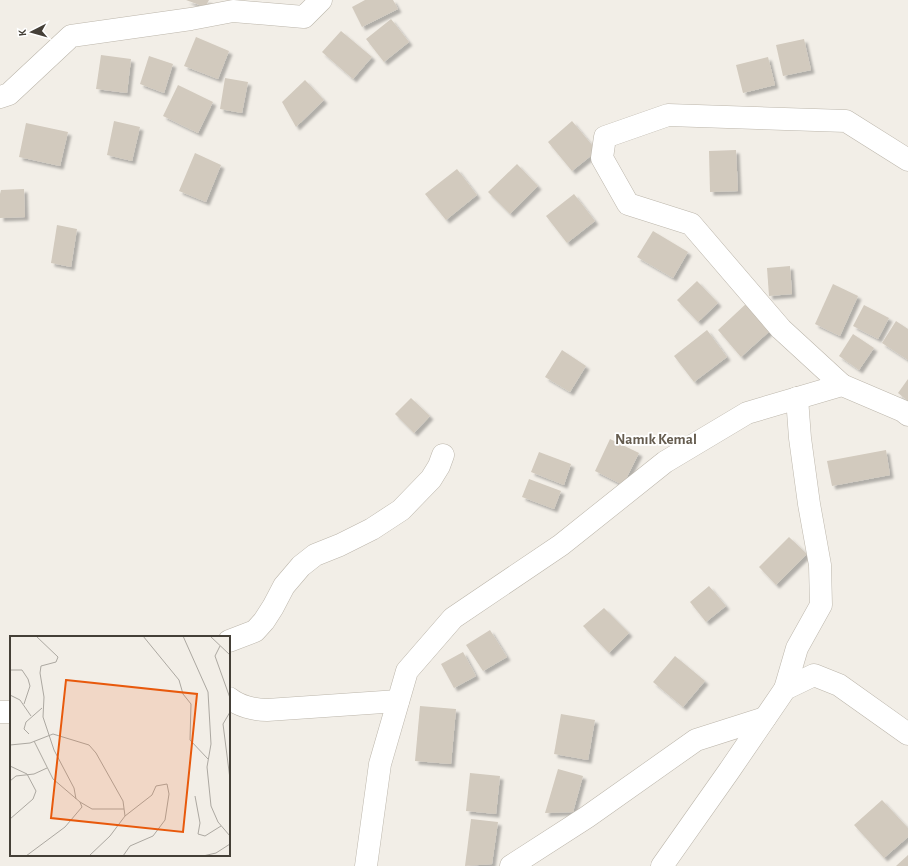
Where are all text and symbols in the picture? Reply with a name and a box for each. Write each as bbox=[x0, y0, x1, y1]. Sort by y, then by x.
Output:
north arrow bbox=[12, 12, 52, 52]
text: K bbox=[17, 29, 28, 37]
district label: Namık Kemal bbox=[615, 432, 697, 447]
inset map bbox=[10, 636, 230, 856]

